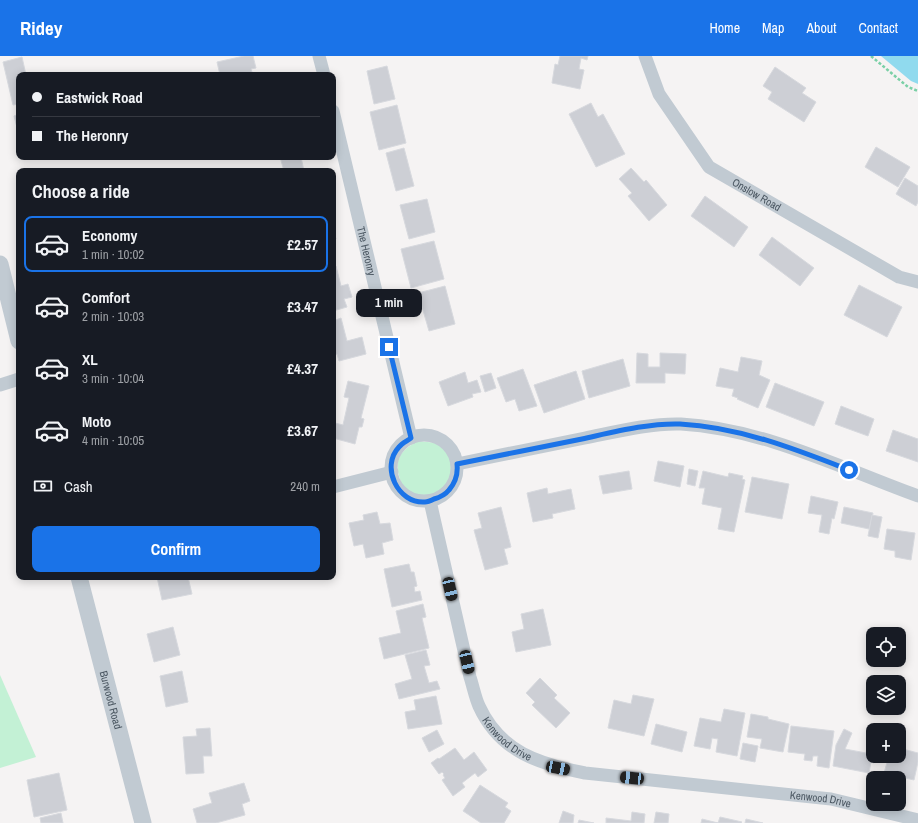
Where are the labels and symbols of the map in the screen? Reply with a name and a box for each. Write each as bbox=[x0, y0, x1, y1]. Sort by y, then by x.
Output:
street label: Onslow Road bbox=[730, 175, 784, 214]
street label: The Heronry bbox=[354, 225, 379, 278]
callout: 1 min bbox=[356, 289, 422, 317]
route end bbox=[380, 338, 398, 356]
route start bbox=[840, 461, 858, 479]
car bbox=[441, 576, 459, 602]
car bbox=[458, 649, 476, 675]
street label: Burwood Road bbox=[97, 669, 125, 731]
street label: Kenwood Drive bbox=[479, 714, 534, 764]
car bbox=[545, 760, 571, 776]
car bbox=[619, 771, 645, 785]
street label: Kenwood Drive bbox=[789, 788, 853, 811]

